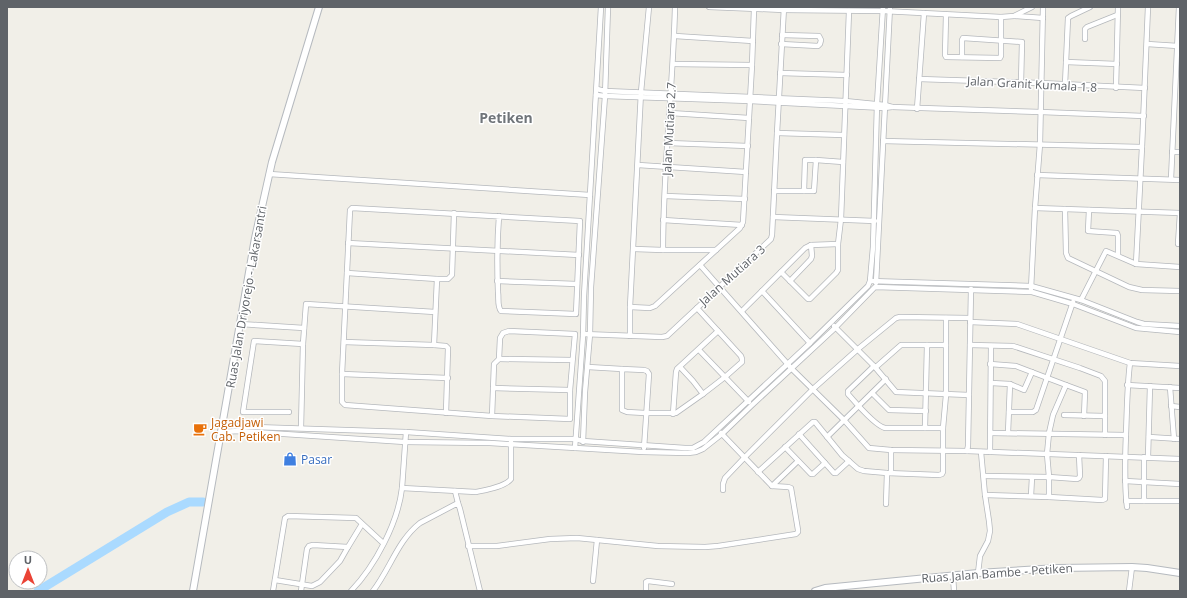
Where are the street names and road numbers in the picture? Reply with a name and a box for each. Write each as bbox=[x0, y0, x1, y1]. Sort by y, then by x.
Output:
street label: Jalan Granit Kumala 1.8 bbox=[965, 72, 1098, 96]
street label: Jalan Mutiara 2.7 bbox=[658, 82, 680, 177]
street label: Ruas Jalan Driyorejo - Lakarsantri bbox=[222, 204, 270, 390]
street label: Jalan Mutiara 3 bbox=[694, 241, 769, 310]
street label: Ruas Jalan Bambe - Petiken bbox=[921, 559, 1073, 587]

